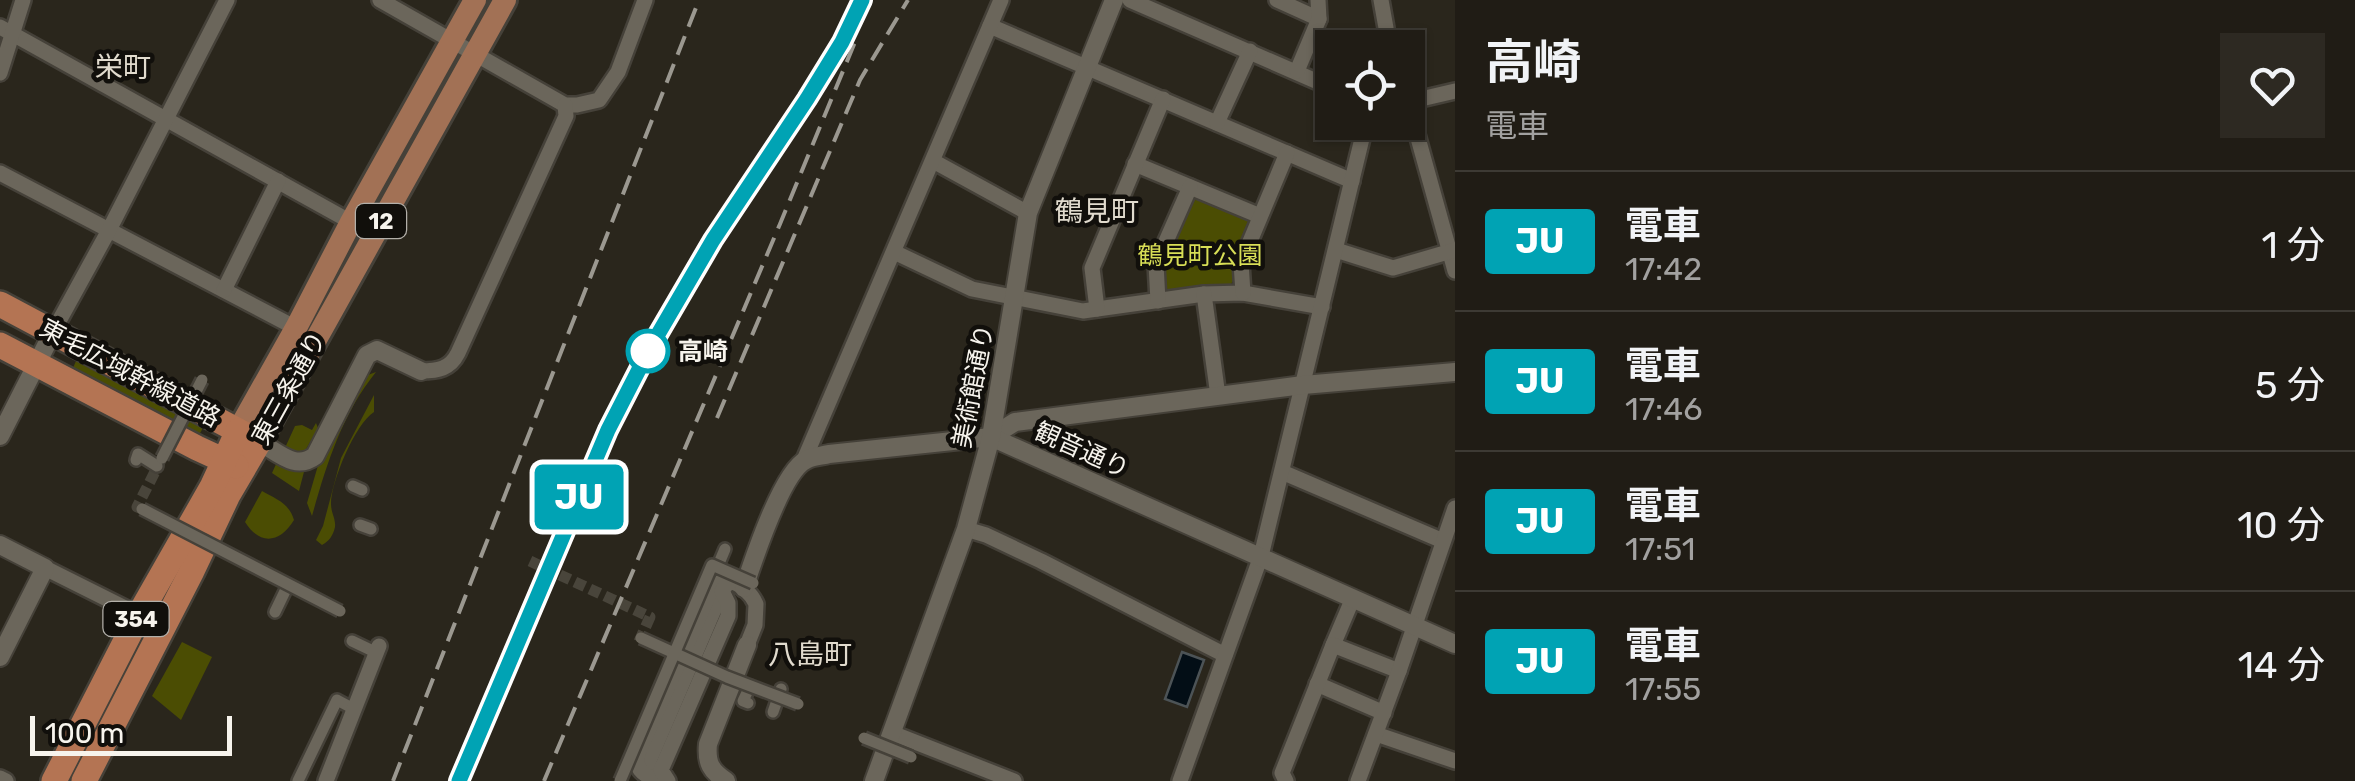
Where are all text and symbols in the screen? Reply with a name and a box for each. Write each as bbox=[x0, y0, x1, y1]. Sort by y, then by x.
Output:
map controls bbox=[1315, 30, 1425, 140]
button: locate bbox=[1315, 30, 1425, 140]
button: heart bbox=[2220, 33, 2325, 138]
text: 高崎 bbox=[1485, 34, 1581, 91]
district label: 栄町 bbox=[95, 51, 151, 84]
text: 電車 bbox=[1485, 107, 1549, 145]
district label: 鶴見町 bbox=[1055, 195, 1139, 228]
text: 電車 bbox=[1625, 203, 1701, 249]
road number: 12 bbox=[356, 204, 406, 238]
text: JU bbox=[1516, 220, 1564, 262]
text: 1 分 bbox=[2261, 222, 2325, 268]
park label: 鶴見町公園 bbox=[1137, 241, 1263, 270]
text: 17:42 bbox=[1625, 250, 1702, 288]
street label: 東毛広域幹線道路 bbox=[35, 313, 225, 433]
street label: 美術館通り bbox=[947, 322, 999, 450]
street label: 東三条通り bbox=[246, 326, 332, 450]
marker: 高崎 bbox=[627, 330, 669, 372]
place label: 高崎 bbox=[678, 337, 728, 366]
text: 電車 bbox=[1625, 343, 1701, 389]
text: JU bbox=[1516, 360, 1564, 402]
text: 5 分 bbox=[2255, 362, 2325, 408]
text: 17:46 bbox=[1625, 390, 1702, 428]
street label: 観音通り bbox=[1030, 416, 1134, 484]
line badge: JU bbox=[534, 464, 624, 530]
text: JU bbox=[555, 476, 603, 518]
text: 電車 bbox=[1625, 483, 1701, 529]
text: JU bbox=[1516, 500, 1564, 542]
text: 10 分 bbox=[2237, 502, 2325, 548]
text: 17:51 bbox=[1625, 530, 1696, 568]
road number: 354 bbox=[104, 602, 168, 636]
text: 電車 bbox=[1625, 623, 1701, 669]
district label: 八島町 bbox=[768, 638, 852, 671]
text: JU bbox=[1516, 640, 1564, 682]
text: 14 分 bbox=[2238, 642, 2325, 688]
text: 17:55 bbox=[1625, 670, 1701, 708]
scale bar bbox=[30, 711, 232, 756]
text: 100 m bbox=[45, 717, 124, 750]

